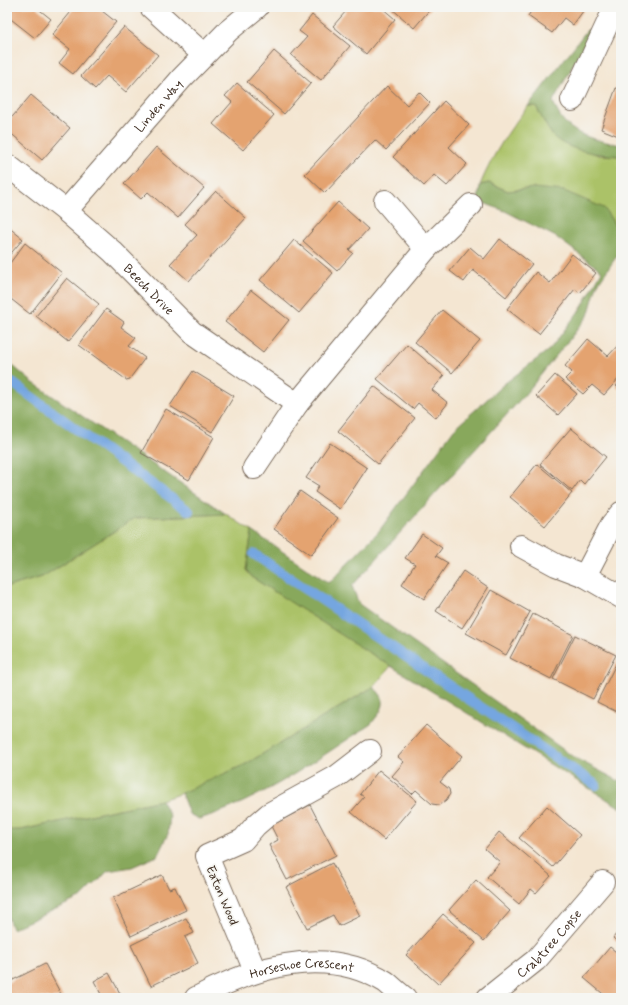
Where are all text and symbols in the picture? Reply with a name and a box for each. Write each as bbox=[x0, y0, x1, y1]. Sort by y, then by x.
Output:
street label: Linden Way bbox=[131, 76, 187, 137]
street label: Beech Drive bbox=[119, 261, 177, 319]
street label: Eaton Wood bbox=[201, 863, 242, 928]
street label: Crabtree Copse bbox=[513, 906, 586, 982]
street label: Horseshoe Crescent bbox=[248, 955, 356, 984]

